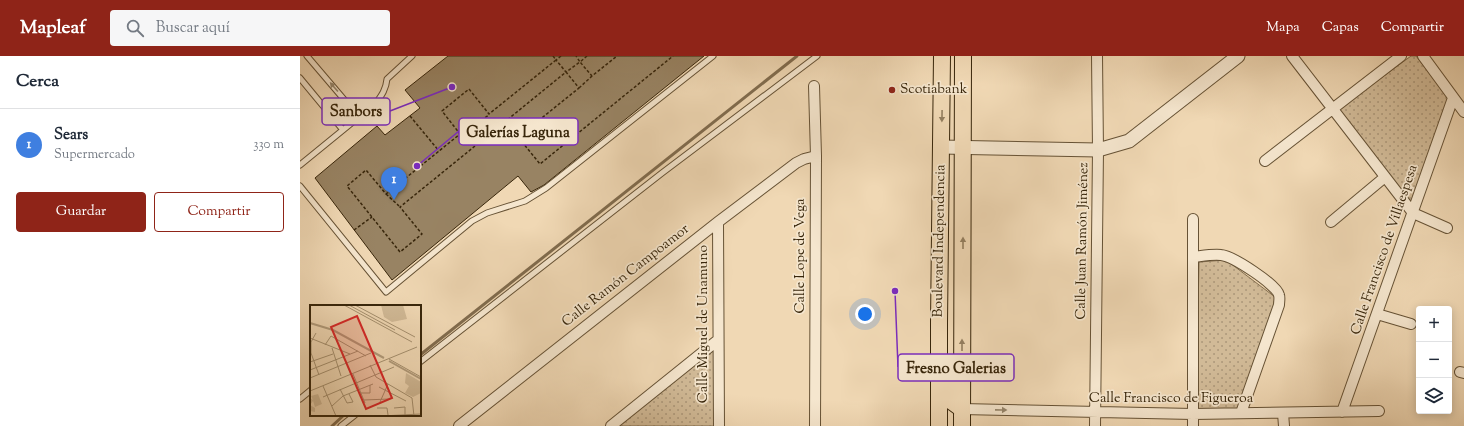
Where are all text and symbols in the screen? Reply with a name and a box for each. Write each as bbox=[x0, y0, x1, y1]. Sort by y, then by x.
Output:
search box bbox=[110, 10, 390, 46]
text: Mapleaf bbox=[20, 15, 86, 42]
icon: search bbox=[124, 17, 146, 39]
text: Buscar aquí bbox=[156, 18, 230, 39]
text: Mapa bbox=[1266, 18, 1300, 38]
text: Capas bbox=[1322, 18, 1359, 38]
text: Compartir bbox=[1381, 18, 1444, 38]
text: Cerca bbox=[16, 70, 59, 94]
place label: Scotiabank bbox=[900, 80, 968, 100]
one-way arrow bbox=[329, 82, 338, 93]
marker: Scotiabank bbox=[887, 85, 897, 95]
callout: Sanbors bbox=[322, 98, 390, 125]
text: Sanbors bbox=[330, 102, 382, 123]
one-way arrow bbox=[939, 110, 945, 123]
callout: Galerías Laguna bbox=[459, 118, 578, 145]
text: Galerías Laguna bbox=[466, 123, 570, 144]
text: Sears bbox=[54, 125, 88, 146]
text: 1 bbox=[27, 136, 31, 154]
text: 330 m bbox=[253, 136, 284, 154]
text: Supermercado bbox=[54, 146, 135, 164]
street label: Calle Juan Ramón Jiménez bbox=[1072, 162, 1094, 320]
street label: Calle Francisco de Villaespesa bbox=[1346, 162, 1424, 338]
street label: Boulevard Independencia bbox=[929, 164, 951, 318]
pin: 1 bbox=[381, 167, 407, 200]
button: Guardar bbox=[16, 192, 146, 232]
button: Compartir bbox=[154, 192, 284, 232]
street label: Calle Lope de Vega bbox=[791, 198, 811, 313]
street label: Calle Ramón Campoamor bbox=[558, 219, 695, 332]
one-way arrow bbox=[960, 236, 966, 249]
street label: Calle Miguel de Unamuno bbox=[694, 244, 714, 403]
your location bbox=[855, 304, 875, 324]
inset map bbox=[310, 305, 421, 416]
map controls bbox=[1416, 306, 1452, 414]
button: + bbox=[1416, 306, 1452, 342]
one-way arrow bbox=[959, 339, 966, 351]
button: − bbox=[1416, 342, 1452, 378]
callout: Fresno Galerias bbox=[898, 354, 1014, 381]
text: Fresno Galerias bbox=[906, 359, 1006, 380]
button: layers bbox=[1416, 378, 1452, 414]
street label: Calle Francisco de Figueroa bbox=[1089, 389, 1254, 409]
one-way arrow bbox=[995, 407, 1008, 413]

